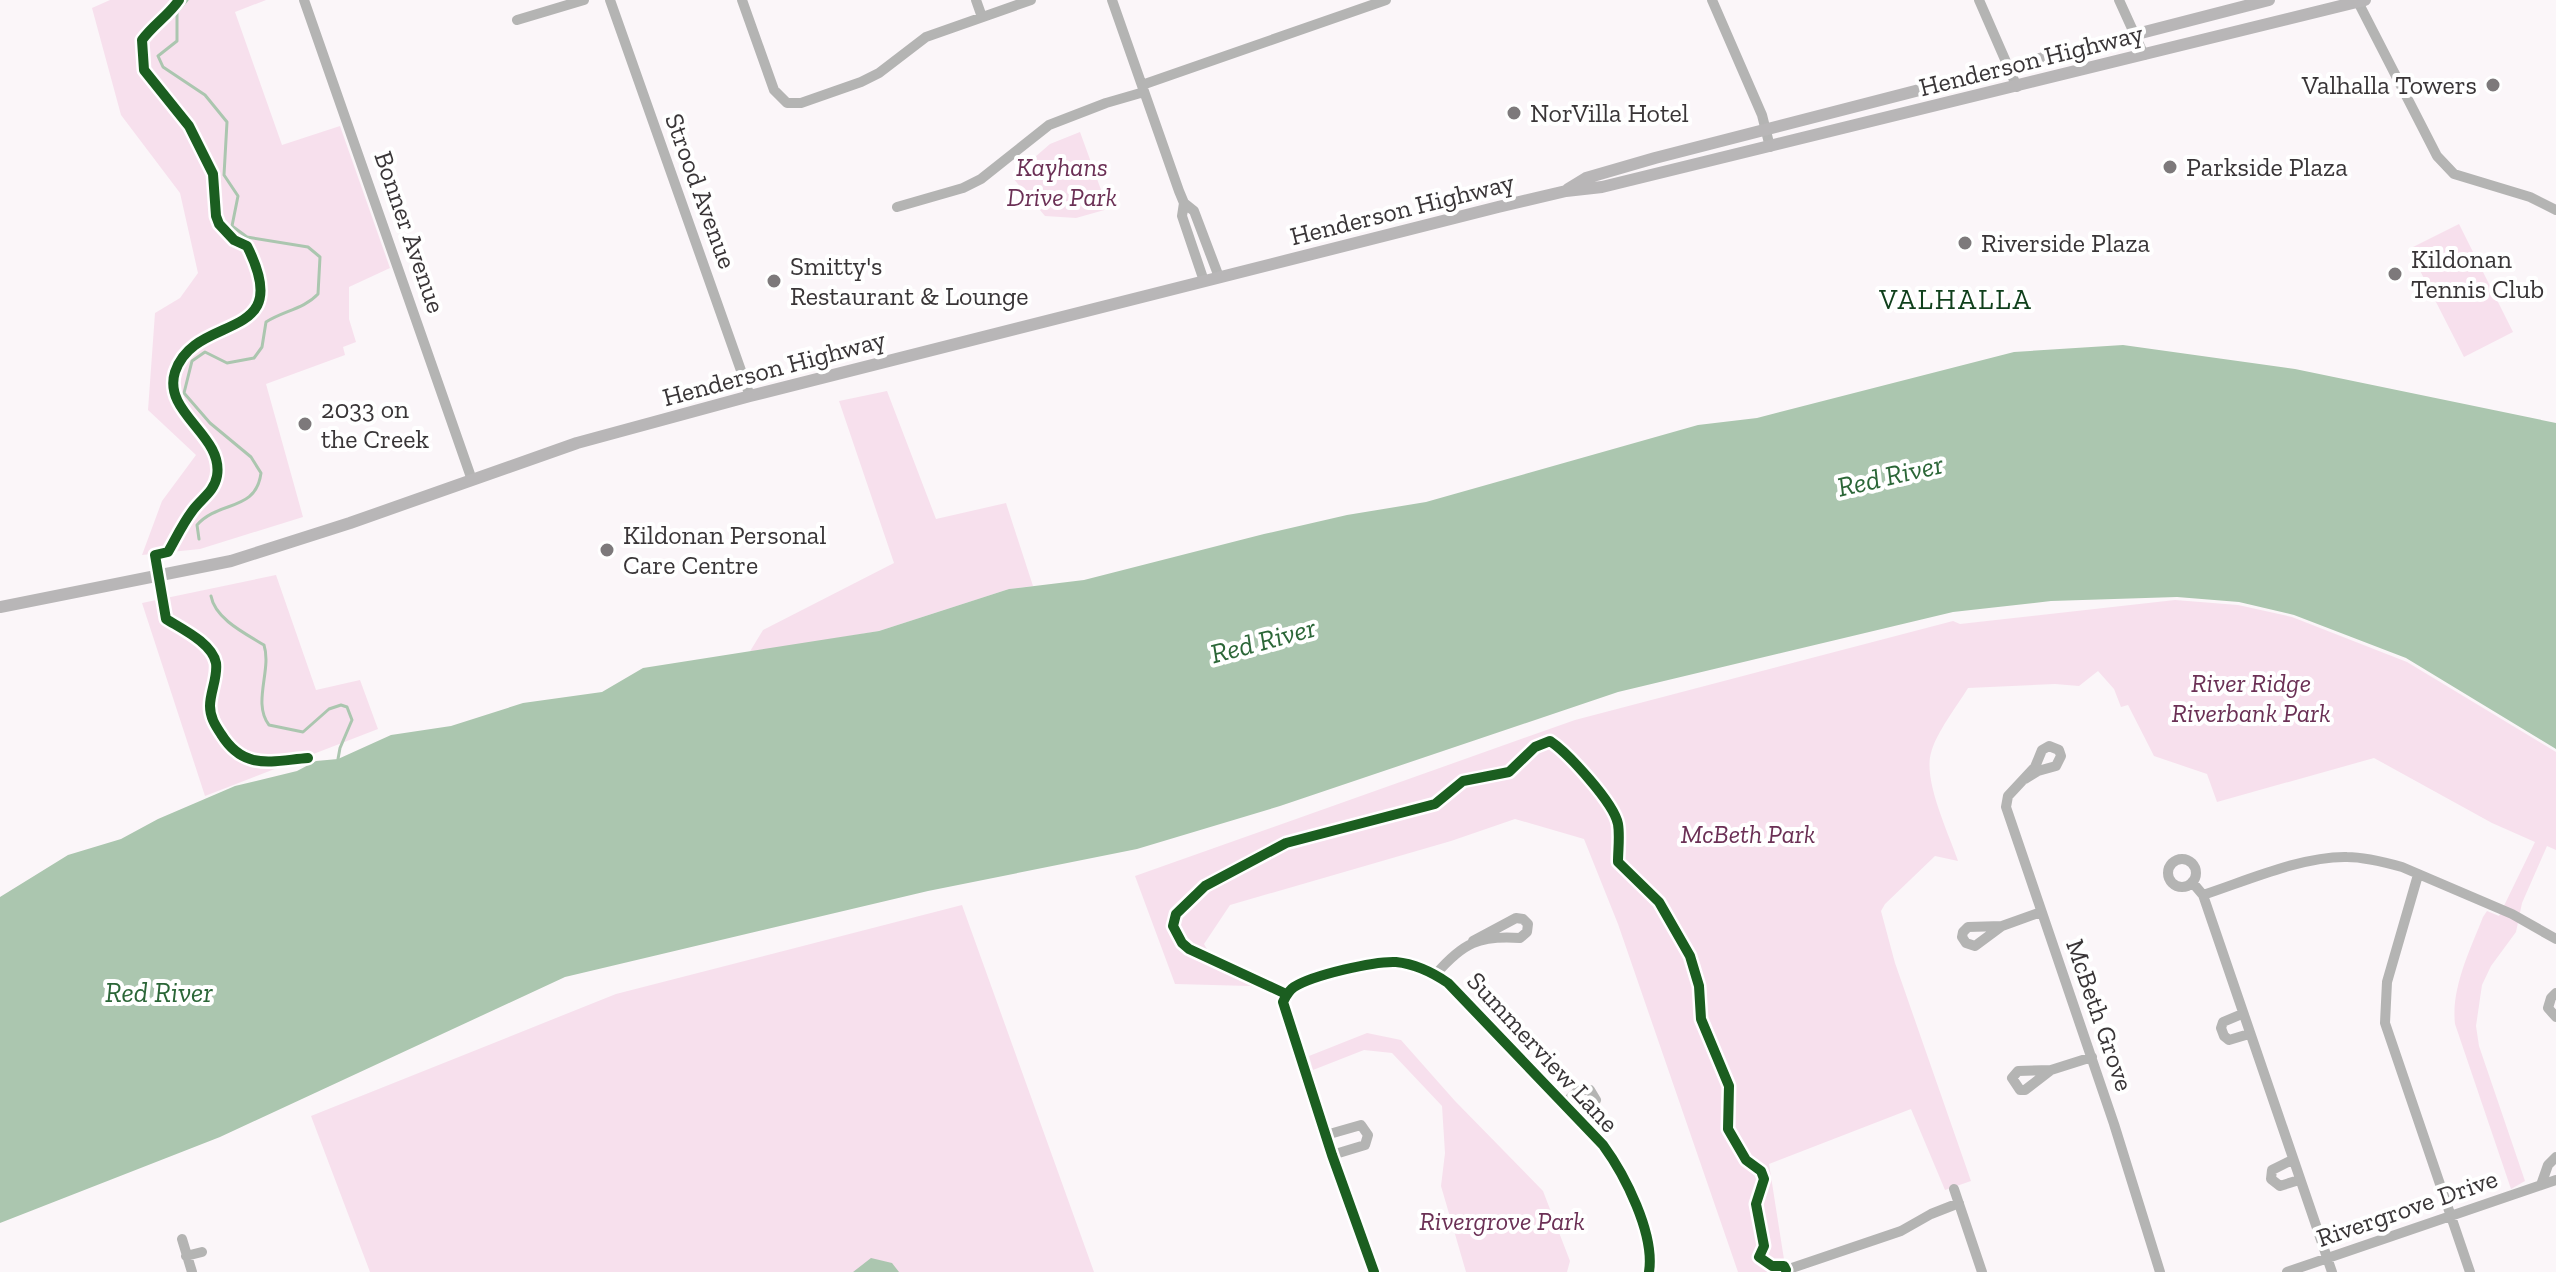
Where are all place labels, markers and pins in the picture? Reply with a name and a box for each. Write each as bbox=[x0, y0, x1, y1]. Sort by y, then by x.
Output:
place label: Valhalla Towers bbox=[2301, 69, 2477, 101]
marker: Valhalla Towers bbox=[2484, 76, 2502, 94]
place label: NorVilla Hotel bbox=[1530, 97, 1689, 129]
marker: NorVilla Hotel bbox=[1505, 104, 1523, 122]
place label: Parkside Plaza bbox=[2186, 151, 2348, 183]
marker: Parkside Plaza bbox=[2161, 158, 2179, 176]
place label: Riverside Plaza bbox=[1981, 227, 2150, 259]
marker: Riverside Plaza bbox=[1956, 234, 1974, 252]
place label: Kildonan Tennis Club bbox=[2411, 243, 2544, 305]
place label: Smitty's Restaurant & Lounge bbox=[790, 250, 1028, 312]
marker: Kildonan Tennis Club bbox=[2386, 265, 2404, 283]
marker: Smitty's Restaurant & Lounge bbox=[765, 272, 783, 290]
place label: 2033 on the Creek bbox=[321, 393, 429, 455]
marker: 2033 on the Creek bbox=[296, 415, 314, 433]
place label: Kildonan Personal Care Centre bbox=[623, 519, 826, 581]
marker: Kildonan Personal Care Centre bbox=[598, 541, 616, 559]

